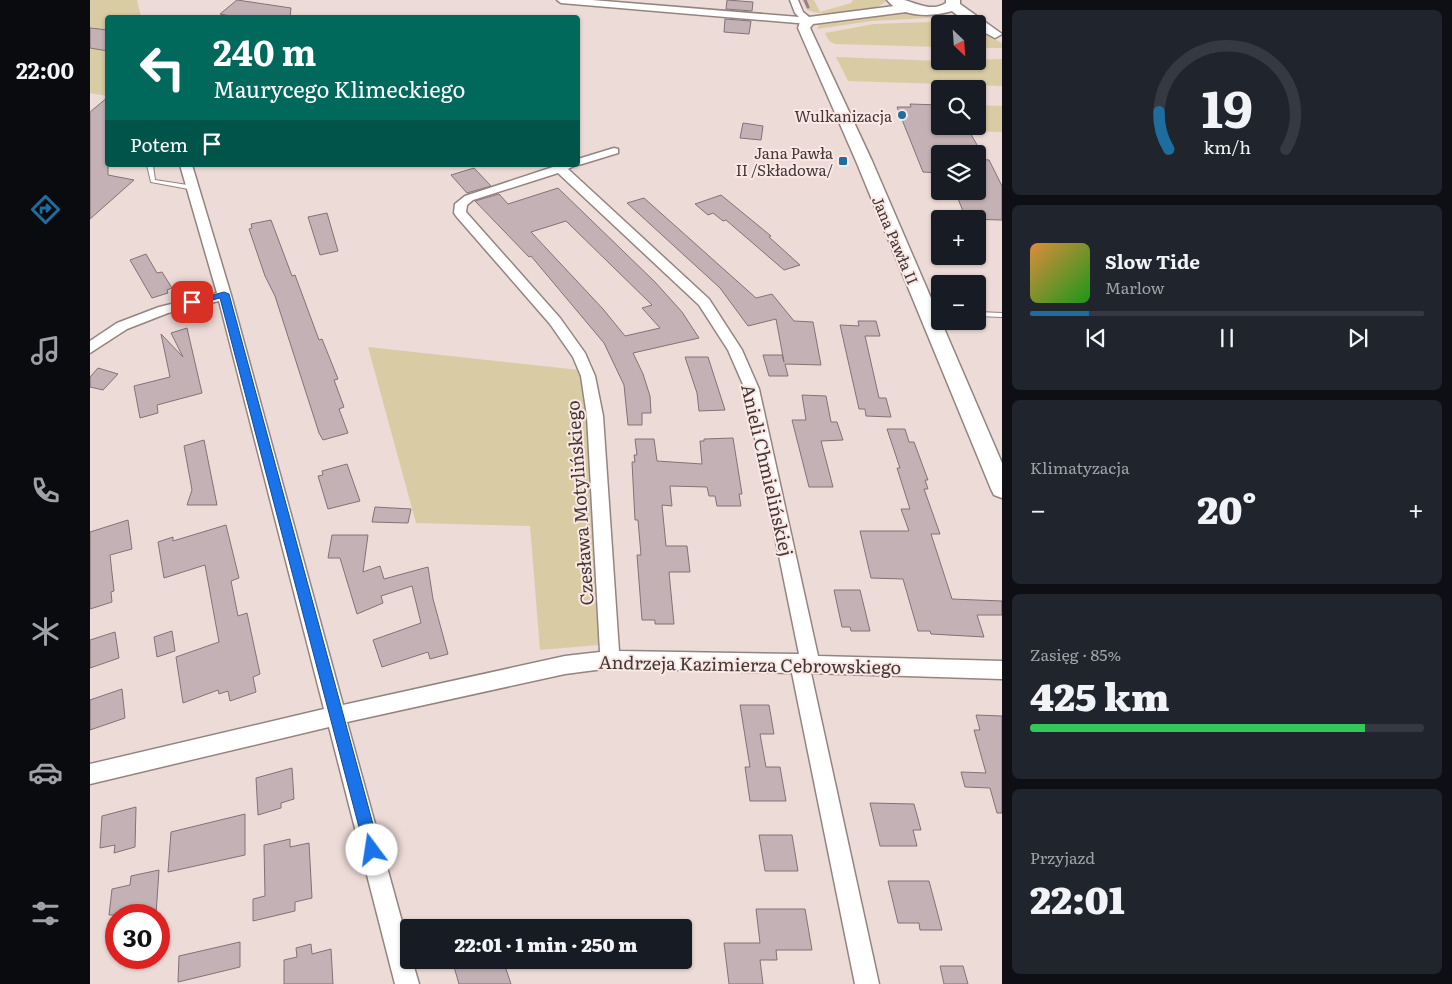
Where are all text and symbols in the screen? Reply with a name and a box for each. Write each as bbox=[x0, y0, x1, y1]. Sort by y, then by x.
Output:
north arrow bbox=[931, 15, 986, 70]
map controls bbox=[931, 15, 986, 330]
text: 240 m bbox=[213, 25, 316, 77]
icon: left bbox=[130, 35, 195, 100]
text: 22:00 bbox=[16, 53, 74, 86]
text: 19 bbox=[1201, 67, 1253, 144]
text: Maurycego Klimeckiego bbox=[213, 72, 465, 105]
button: search bbox=[931, 80, 986, 135]
place label: Wulkanizacja bbox=[794, 104, 893, 127]
marker: Wulkanizacja bbox=[896, 109, 908, 121]
text: Potem bbox=[130, 130, 188, 158]
icon: arrive bbox=[198, 130, 226, 158]
text: km/h bbox=[1203, 133, 1251, 160]
place label: Jana Pawła II /Składowa/ bbox=[736, 141, 834, 181]
button: layers bbox=[931, 145, 986, 200]
marker: Jana Pawła II /Składowa/ bbox=[837, 155, 849, 167]
icon: directions bbox=[28, 192, 63, 227]
street label: Jana Pawła II bbox=[867, 192, 925, 288]
button: + bbox=[931, 210, 986, 265]
text: Slow Tide bbox=[1105, 247, 1200, 275]
button: − bbox=[931, 275, 986, 330]
text: Marlow bbox=[1105, 275, 1165, 299]
pin bbox=[171, 281, 213, 323]
icon: arrive bbox=[178, 288, 206, 316]
icon: previous bbox=[1082, 324, 1110, 352]
icon: pause bbox=[1213, 324, 1241, 352]
icon: next bbox=[1344, 324, 1372, 352]
icon: music bbox=[28, 333, 63, 368]
street label: Anieli Chmielińskiej bbox=[735, 381, 801, 559]
street label: Czesława Motylińskiego bbox=[558, 399, 600, 607]
text: Klimatyzacja bbox=[1030, 455, 1130, 479]
icon: phone bbox=[28, 473, 63, 508]
text: 20° bbox=[1197, 479, 1257, 536]
text: − bbox=[1030, 487, 1046, 529]
text: + bbox=[1408, 487, 1424, 529]
icon: climate bbox=[28, 614, 63, 649]
text: Zasięg · 85% bbox=[1030, 642, 1121, 666]
street label: Andrzeja Kazimierza Cebrowskiego bbox=[598, 648, 902, 680]
text: 425 km bbox=[1030, 666, 1169, 723]
icon: car bbox=[28, 755, 63, 790]
position arrow bbox=[345, 823, 397, 875]
text: Przyjazd bbox=[1030, 845, 1095, 869]
text: 22:01 bbox=[1030, 869, 1125, 926]
icon: filters bbox=[28, 896, 63, 931]
speed limit sign: 30 bbox=[105, 904, 170, 969]
text: 22:01 · 1 min · 250 m bbox=[454, 930, 638, 958]

